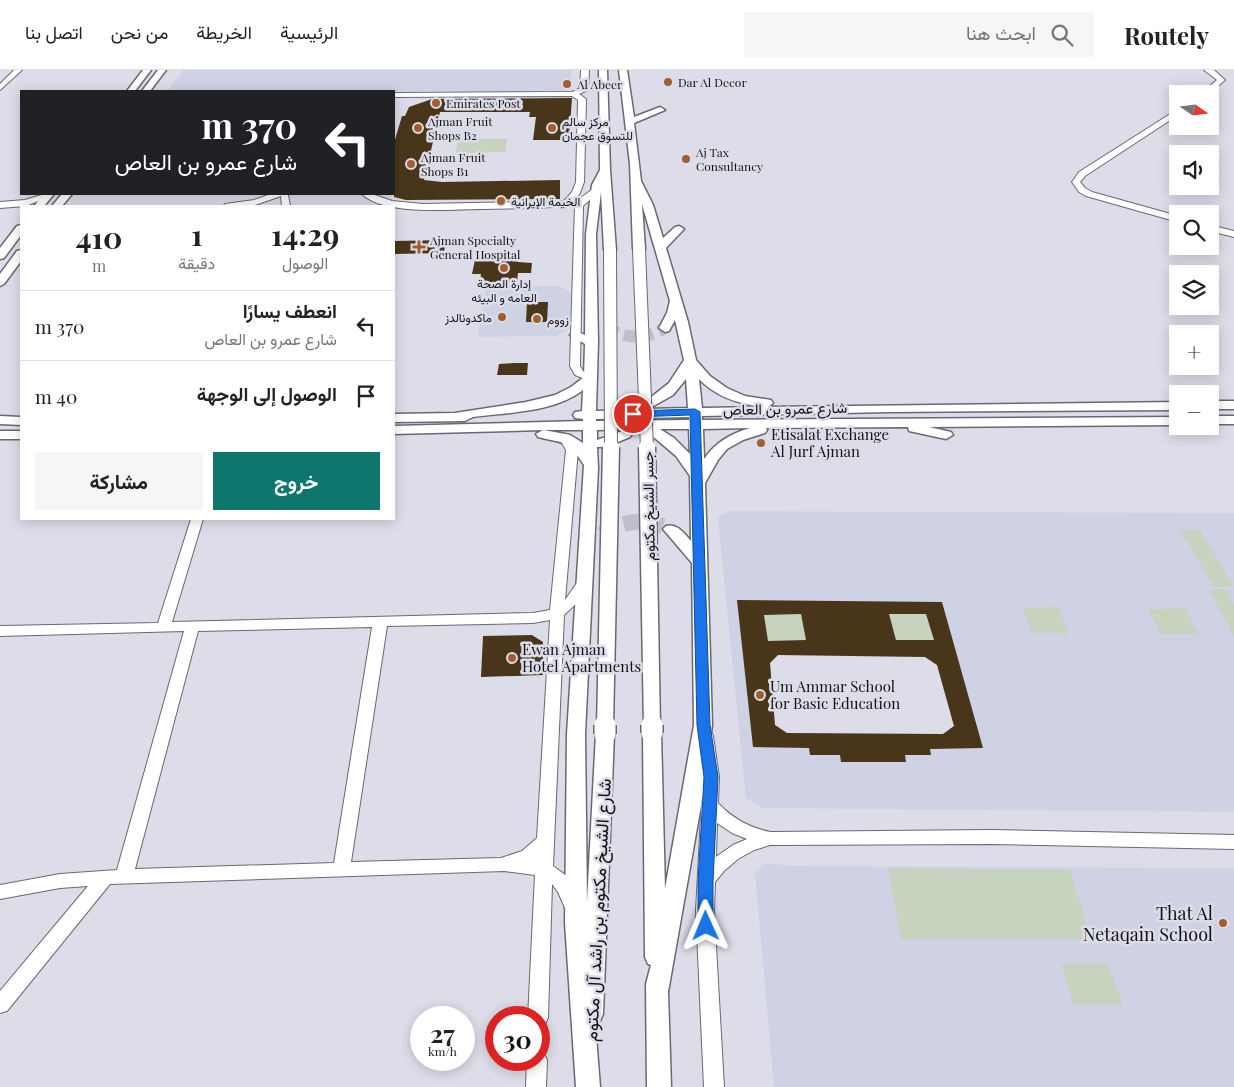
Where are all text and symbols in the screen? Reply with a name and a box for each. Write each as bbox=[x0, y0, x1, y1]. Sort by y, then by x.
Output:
search box bbox=[744, 12, 1094, 57]
text: ابحث هنا bbox=[966, 19, 1036, 45]
text: Routely bbox=[1124, 19, 1209, 51]
text: اتصل بنا bbox=[25, 20, 83, 44]
text: من نحن bbox=[111, 20, 168, 44]
text: الخريطة bbox=[196, 20, 252, 44]
text: الرئيسية bbox=[280, 20, 338, 44]
icon: search bbox=[1048, 21, 1076, 49]
place label: Dar Al Decor bbox=[678, 74, 747, 90]
place label: Al Abeer bbox=[576, 76, 623, 92]
marker: Dar Al Decor bbox=[662, 76, 674, 88]
marker: Al Abeer bbox=[561, 78, 573, 90]
north arrow bbox=[1169, 85, 1219, 135]
map controls bbox=[1169, 85, 1219, 435]
place label: Emirates Post bbox=[446, 95, 521, 111]
marker: Emirates Post bbox=[430, 97, 442, 109]
text: 370 m bbox=[202, 101, 297, 148]
icon: left bbox=[315, 110, 380, 175]
place label: Ajman Fruit Shops B2 bbox=[427, 113, 493, 143]
place label: مركز سالم للتسوق عجمان bbox=[562, 113, 633, 144]
marker: Ajman Fruit Shops B2 bbox=[412, 122, 424, 134]
marker: مركز سالم للتسوق عجمان bbox=[546, 122, 558, 134]
place label: Aj Tax Consultancy bbox=[695, 144, 763, 174]
button: sound bbox=[1169, 145, 1219, 195]
text: شارع عمرو بن العاص bbox=[115, 146, 297, 176]
place label: Ajman Fruit Shops B1 bbox=[420, 149, 486, 179]
marker: Aj Tax Consultancy bbox=[680, 153, 692, 165]
marker: Ajman Fruit Shops B1 bbox=[405, 158, 417, 170]
place label: الخيمة الإيرانية bbox=[511, 193, 580, 210]
marker: الخيمة الإيرانية bbox=[495, 195, 507, 207]
button: search bbox=[1169, 205, 1219, 255]
text: 1 bbox=[191, 214, 202, 254]
text: 14:29 bbox=[271, 214, 339, 254]
text: 410 bbox=[76, 217, 122, 257]
place label: Ajman Specialty General Hospital bbox=[429, 232, 521, 262]
marker: Ajman Specialty General Hospital bbox=[412, 240, 426, 254]
text: دقيقة bbox=[178, 252, 215, 273]
text: الوصول bbox=[282, 252, 328, 273]
text: m bbox=[92, 255, 106, 276]
marker: إدارة الصحة العامه و البيئه bbox=[498, 262, 510, 274]
button: layers bbox=[1169, 265, 1219, 315]
place label: إدارة الصحة العامه و البيئه bbox=[471, 275, 537, 306]
text: انعطف يسارًا bbox=[243, 297, 337, 323]
place label: ماكدونالدز bbox=[444, 309, 492, 326]
marker: ماكدونالدز bbox=[496, 311, 508, 323]
place label: زووم bbox=[547, 311, 569, 328]
icon: left bbox=[352, 312, 380, 340]
text: 370 m bbox=[35, 313, 84, 339]
marker: زووم bbox=[531, 313, 543, 325]
button: + bbox=[1169, 325, 1219, 375]
text: شارع عمرو بن العاص bbox=[204, 328, 337, 349]
text: الوصول إلى الوجهة bbox=[197, 380, 337, 406]
icon: arrive bbox=[352, 382, 380, 410]
text: 40 m bbox=[35, 383, 77, 409]
button: − bbox=[1169, 385, 1219, 435]
pin bbox=[612, 393, 654, 435]
street label: شارع عمرو بن العاص bbox=[723, 397, 848, 421]
icon: arrive bbox=[619, 400, 647, 428]
place label: Etisalat Exchange Al Jurf Ajman bbox=[770, 424, 889, 461]
marker: Etisalat Exchange Al Jurf Ajman bbox=[755, 437, 767, 449]
street label: جسر الشيخ مكتوم bbox=[637, 451, 661, 561]
button: مشاركة bbox=[35, 452, 203, 510]
button: خروج bbox=[213, 452, 380, 510]
place label: Ewan Ajman Hotel Apartments bbox=[522, 639, 641, 676]
marker: Ewan Ajman Hotel Apartments bbox=[506, 652, 518, 664]
place label: Um Ammar School for Basic Education bbox=[770, 676, 900, 713]
marker: Um Ammar School for Basic Education bbox=[754, 689, 766, 701]
street label: شارع الشيخ مكتوم بن راشد آل مكتوم bbox=[578, 778, 617, 1042]
position arrow bbox=[679, 899, 731, 951]
place label: That Al Netaqain School bbox=[1083, 901, 1213, 946]
marker: That Al Netaqain School bbox=[1217, 917, 1229, 929]
speed limit sign: 30 bbox=[485, 1006, 550, 1071]
text: 27 bbox=[430, 1016, 455, 1049]
text: km/h bbox=[428, 1043, 457, 1059]

